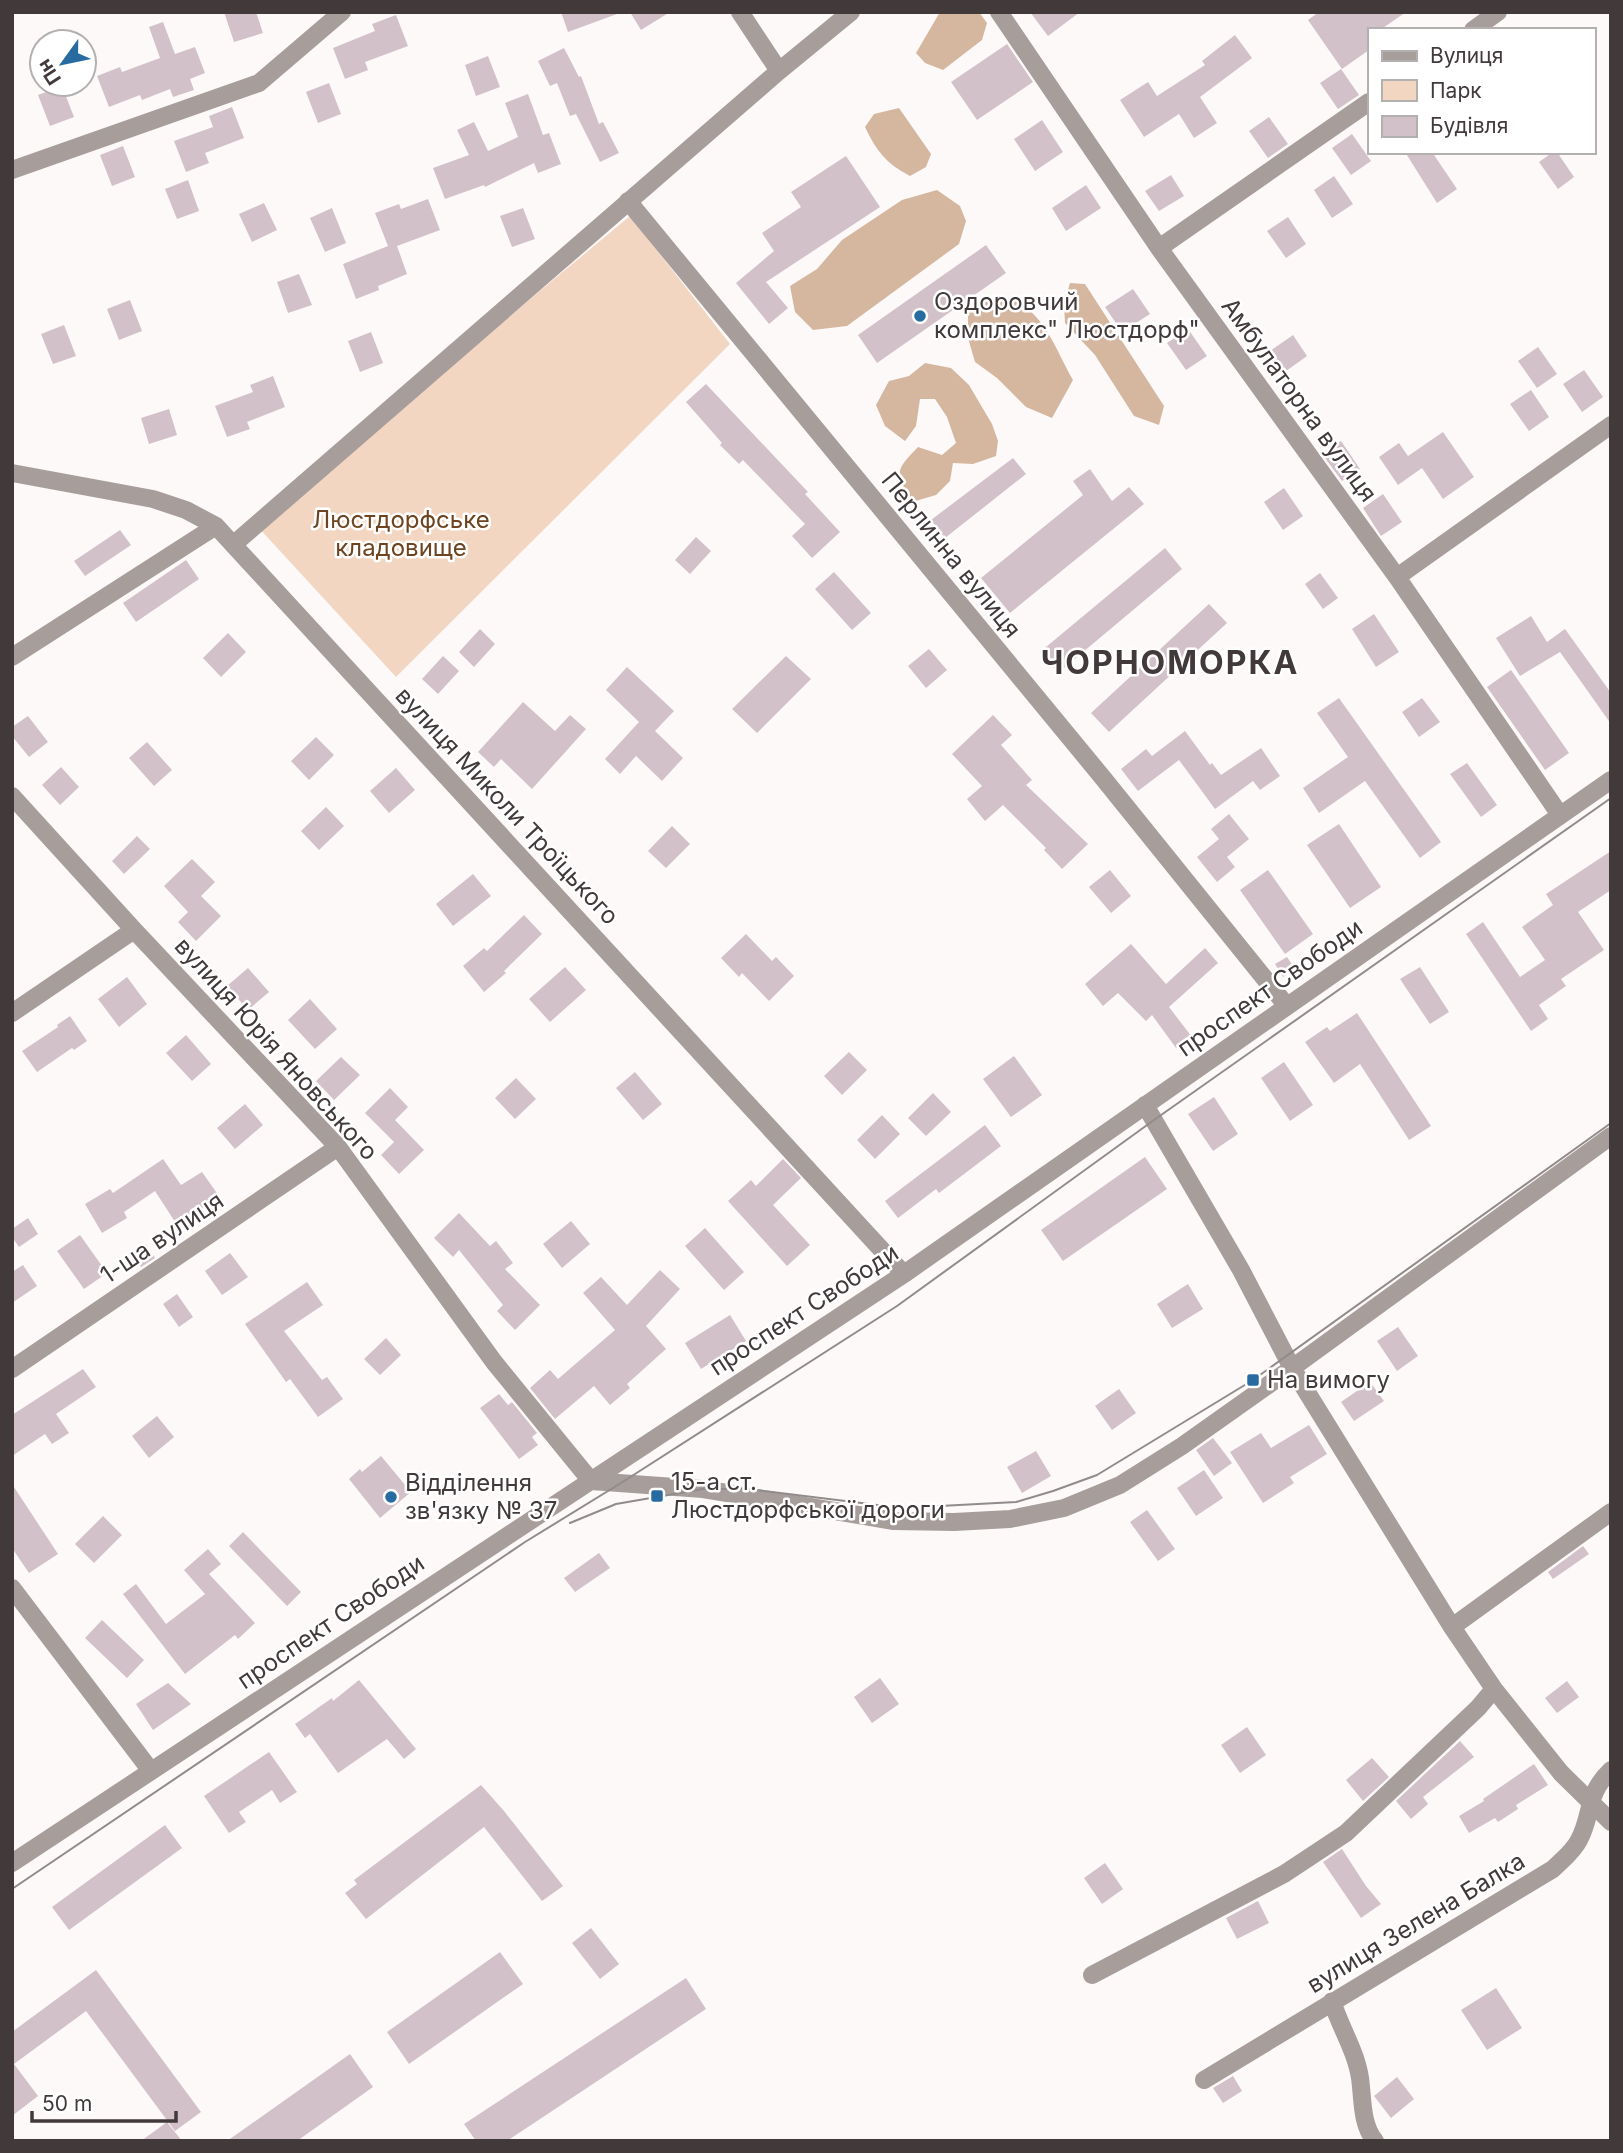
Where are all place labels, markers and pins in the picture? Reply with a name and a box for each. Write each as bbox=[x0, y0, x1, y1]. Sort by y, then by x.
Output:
place label: Оздоровчий комплекс" Люстдорф" bbox=[934, 287, 1200, 344]
marker: Оздоровчий комплекс" Люстдорф" bbox=[912, 308, 928, 324]
place label: На вимогу bbox=[1267, 1365, 1390, 1394]
marker: На вимогу bbox=[1245, 1372, 1261, 1388]
place label: 15-а ст. Люстдорфської дороги bbox=[671, 1467, 945, 1524]
place label: Відділення зв'язку № 37 bbox=[405, 1468, 557, 1525]
marker: 15-а ст. Люстдорфської дороги bbox=[649, 1488, 665, 1504]
marker: Відділення зв'язку № 37 bbox=[383, 1489, 399, 1505]

